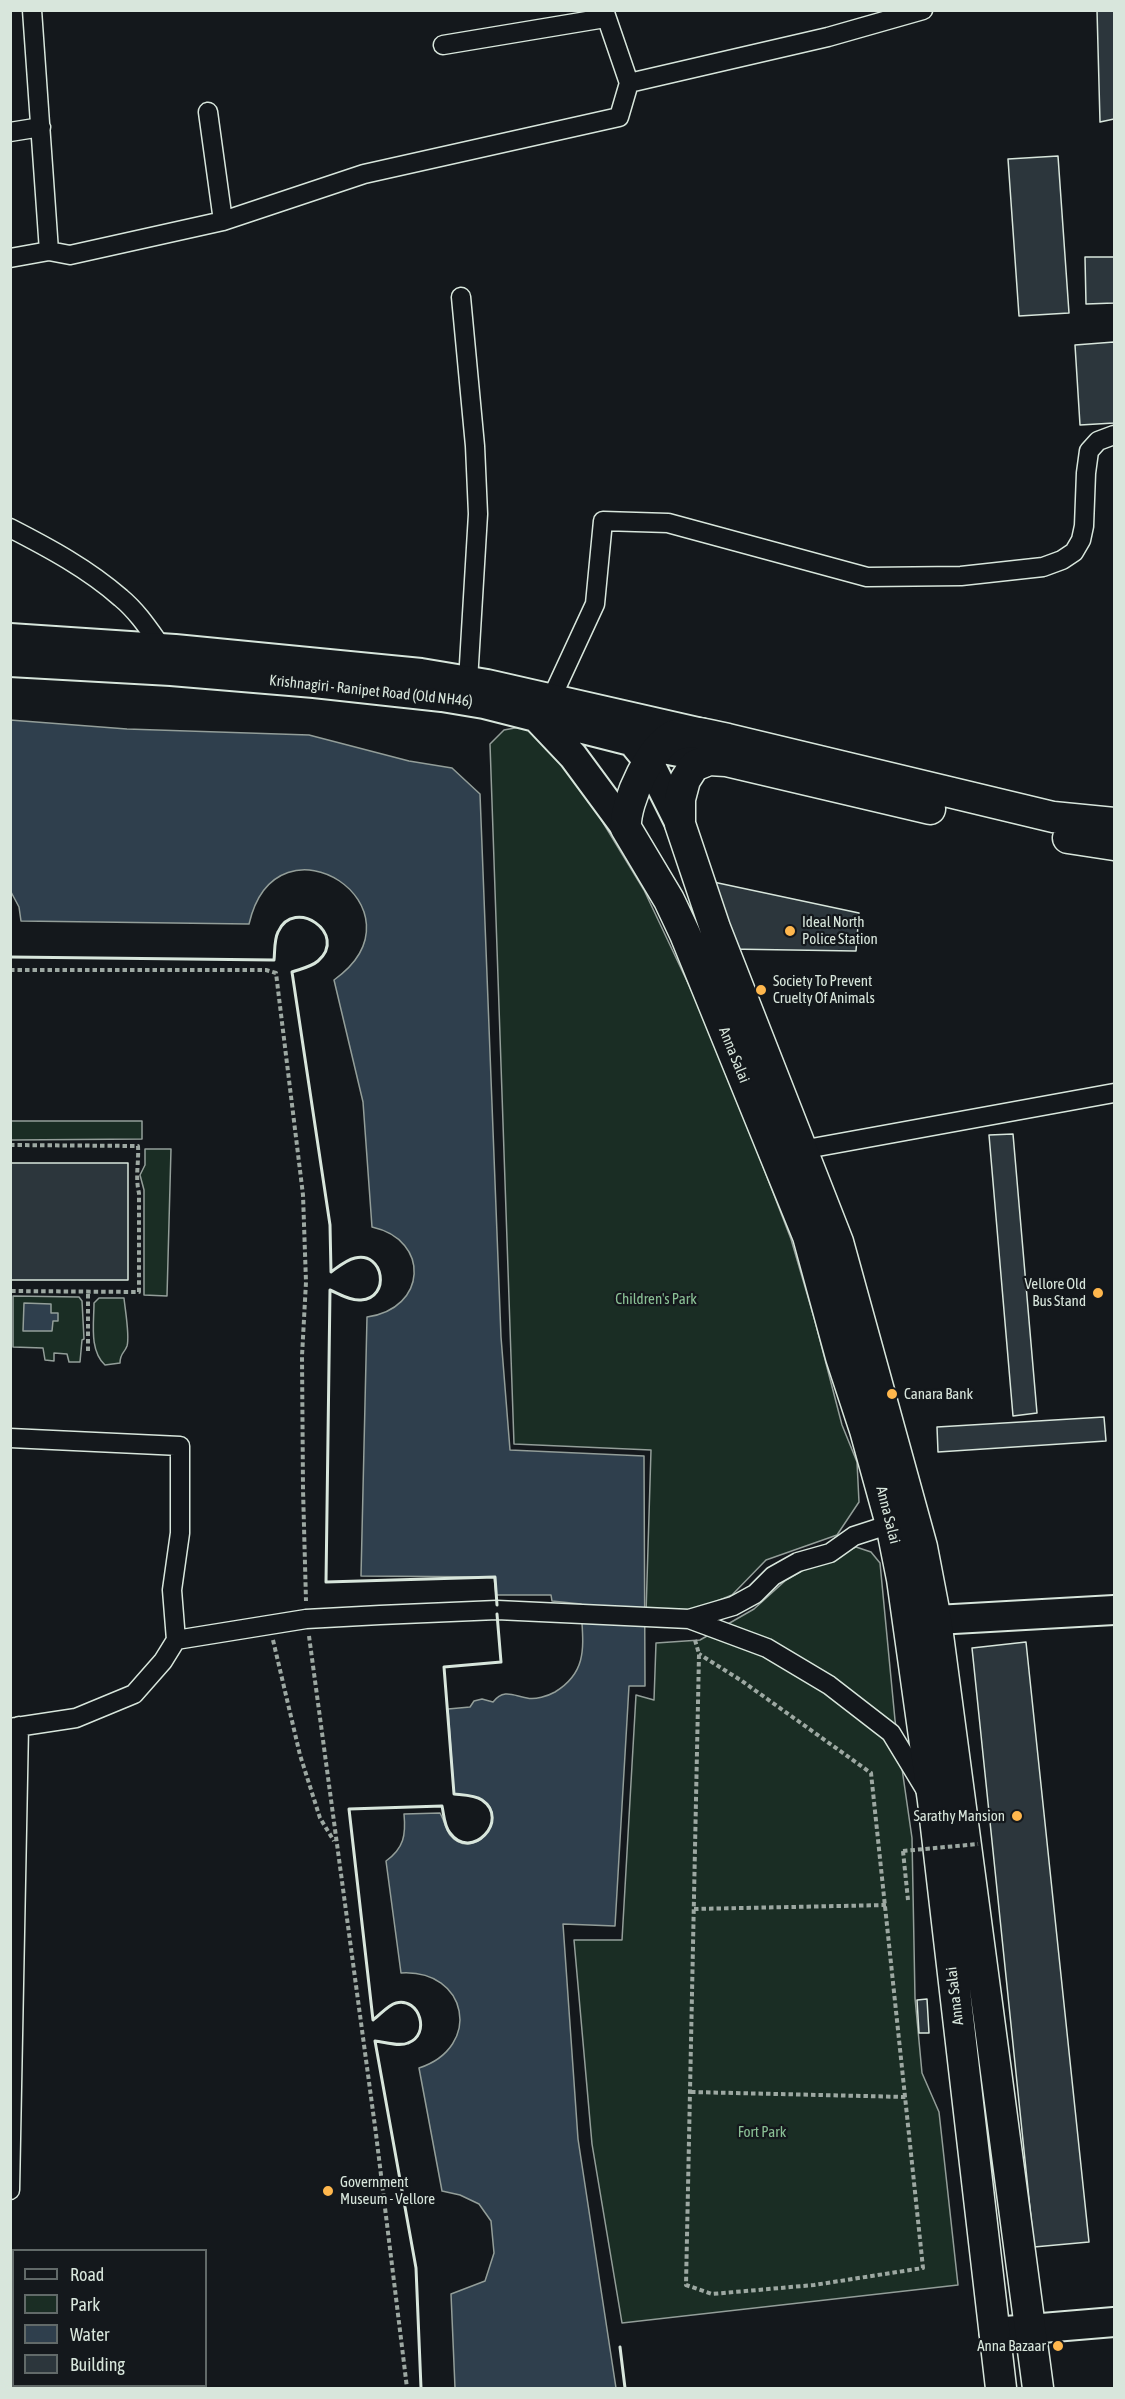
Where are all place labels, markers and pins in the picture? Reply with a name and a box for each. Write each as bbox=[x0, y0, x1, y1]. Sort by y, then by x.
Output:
place label: Ideal North Police Station bbox=[802, 913, 878, 948]
marker: Ideal North Police Station bbox=[783, 924, 797, 938]
place label: Society To Prevent Cruelty Of Animals bbox=[773, 972, 875, 1007]
marker: Society To Prevent Cruelty Of Animals bbox=[754, 983, 768, 997]
place label: Vellore Old Bus Stand bbox=[1024, 1275, 1086, 1310]
marker: Vellore Old Bus Stand bbox=[1091, 1286, 1105, 1300]
place label: Canara Bank bbox=[904, 1385, 973, 1403]
marker: Canara Bank bbox=[885, 1387, 899, 1401]
place label: Sarathy Mansion bbox=[913, 1807, 1005, 1825]
marker: Sarathy Mansion bbox=[1010, 1809, 1024, 1823]
place label: Government Museum - Vellore bbox=[340, 2173, 435, 2208]
marker: Government Museum - Vellore bbox=[321, 2184, 335, 2198]
place label: Anna Bazaar bbox=[977, 2337, 1046, 2355]
marker: Anna Bazaar bbox=[1051, 2339, 1065, 2353]

